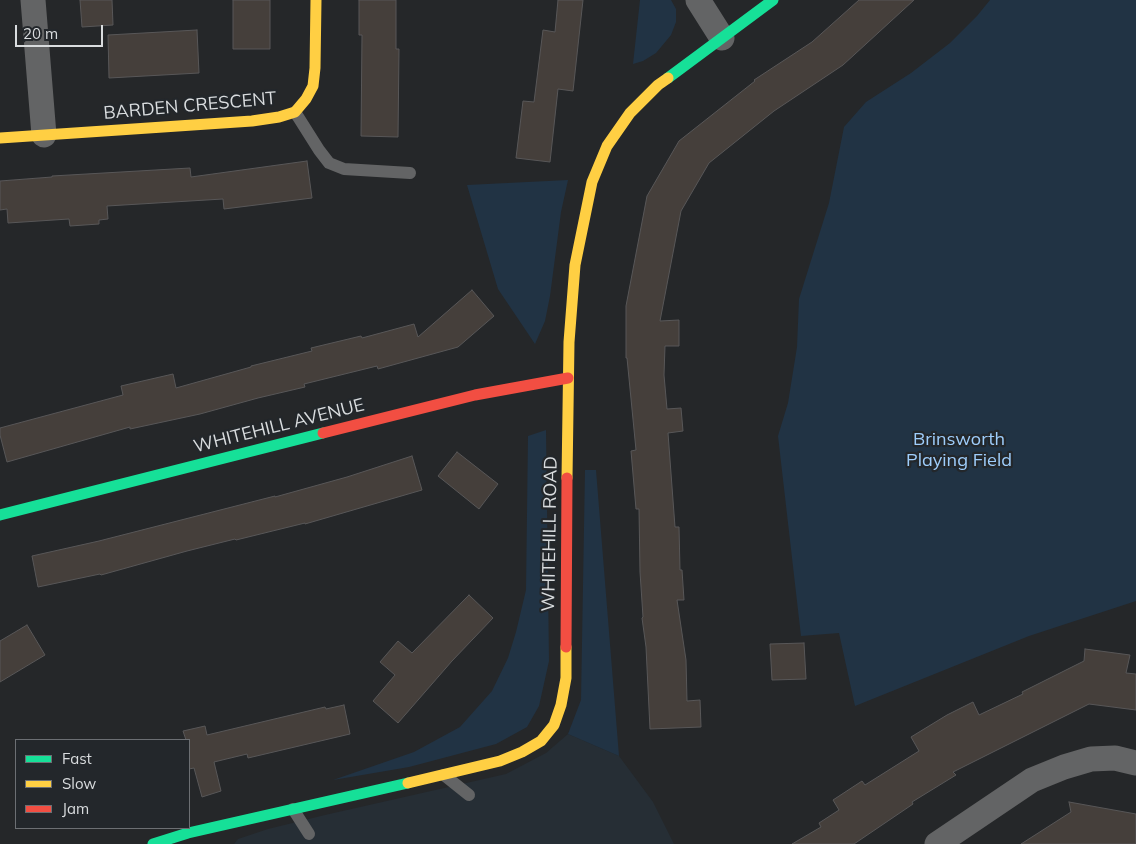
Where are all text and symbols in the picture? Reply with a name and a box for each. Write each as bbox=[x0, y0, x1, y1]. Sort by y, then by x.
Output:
scale bar bbox=[18, 15, 105, 47]
text: 20 m bbox=[23, 24, 58, 43]
street label: BARDEN CRESCENT bbox=[103, 88, 277, 124]
street label: WHITEHILL AVENUE bbox=[191, 394, 367, 458]
park label: Brinsworth Playing Field bbox=[906, 429, 1012, 472]
street label: WHITEHILL ROAD bbox=[538, 456, 562, 612]
legend bbox=[15, 739, 190, 829]
text: Fast bbox=[62, 749, 92, 768]
text: Slow bbox=[62, 774, 96, 793]
text: Jam bbox=[62, 799, 89, 818]

